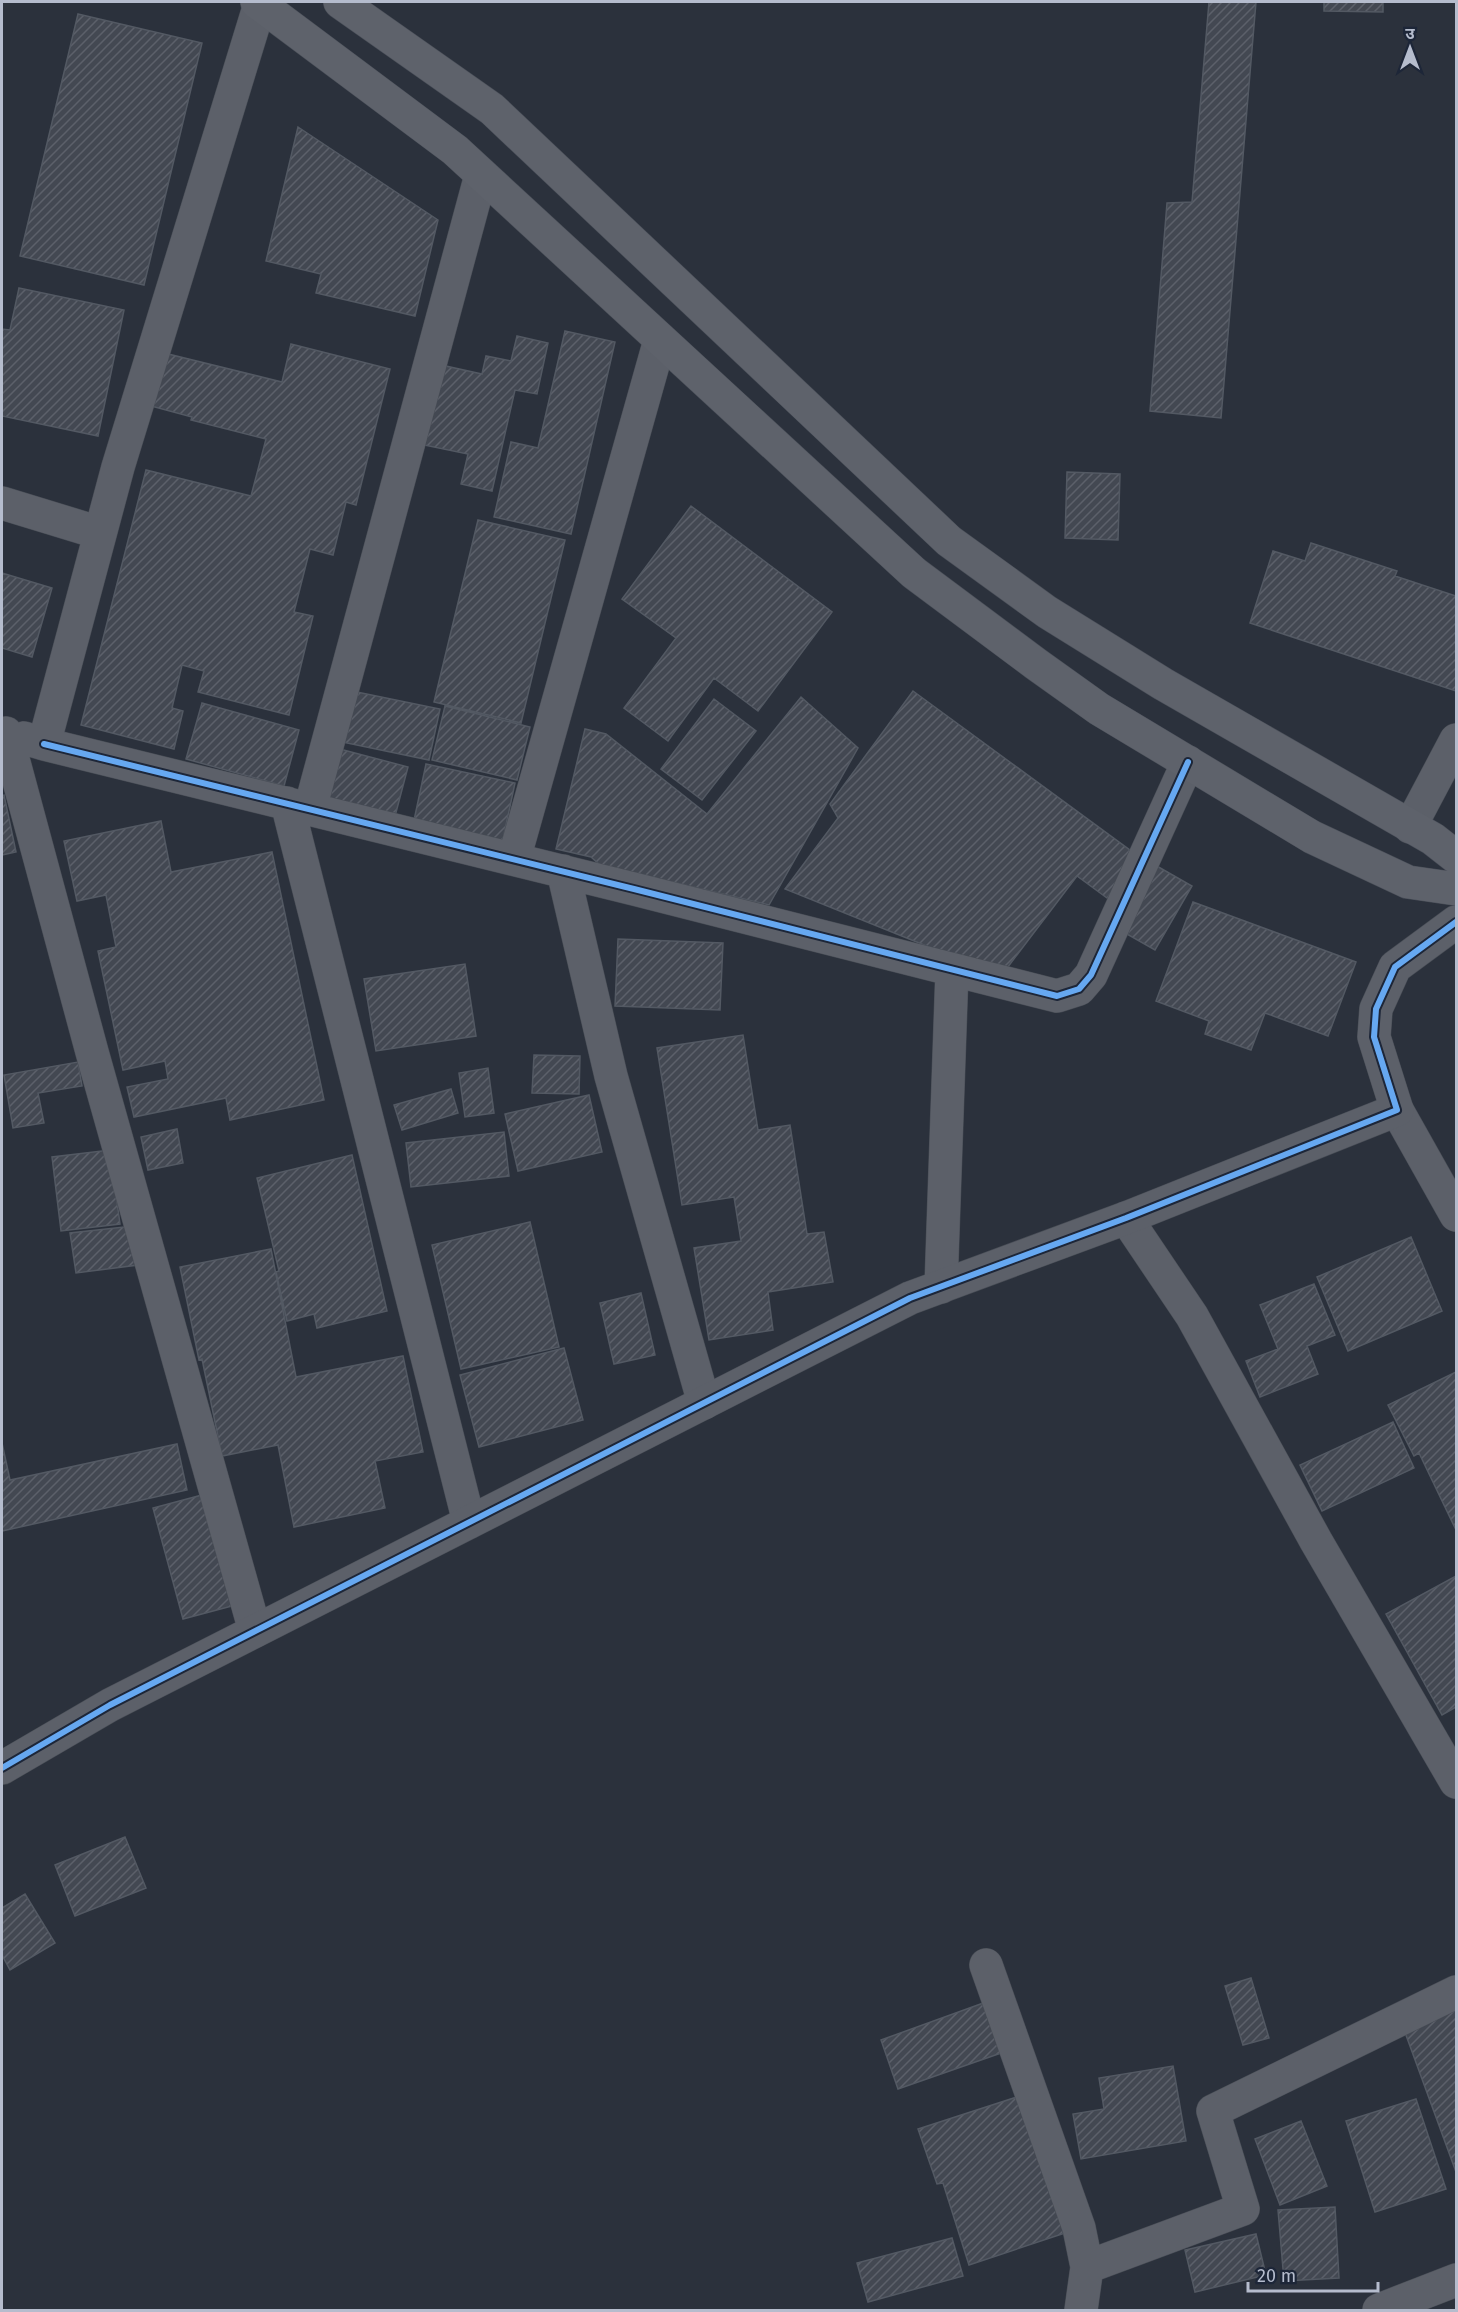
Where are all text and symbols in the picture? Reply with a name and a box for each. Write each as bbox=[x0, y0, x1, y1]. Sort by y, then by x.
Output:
north arrow bbox=[1380, 18, 1440, 78]
text: उ bbox=[1405, 24, 1415, 43]
scale bar bbox=[1248, 2255, 1378, 2293]
text: 20 m bbox=[1257, 2265, 1296, 2287]

